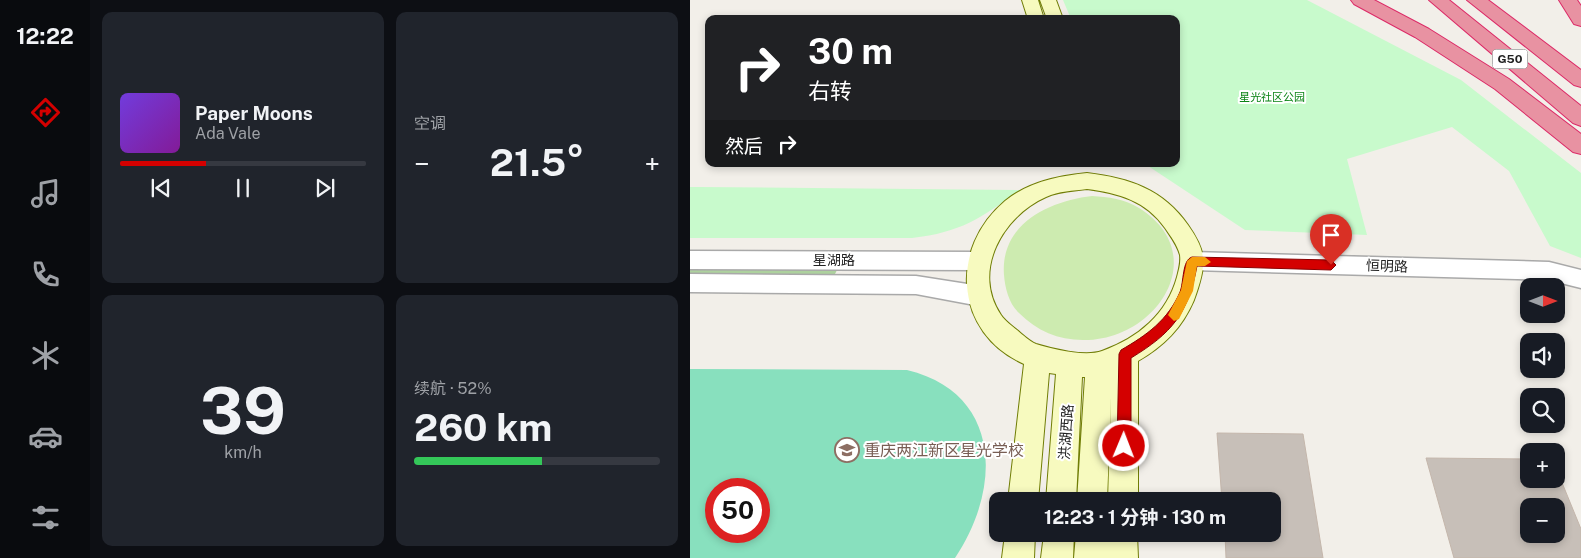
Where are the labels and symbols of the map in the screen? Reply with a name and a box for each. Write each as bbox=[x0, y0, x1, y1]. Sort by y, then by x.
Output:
road number: G50 bbox=[1492, 50, 1528, 68]
park label: 星光社区公园 bbox=[1239, 91, 1305, 103]
pin bbox=[1310, 214, 1352, 265]
street label: 星湖路 bbox=[813, 252, 855, 268]
street label: 恒明路 bbox=[1366, 257, 1408, 275]
north arrow bbox=[1520, 278, 1565, 322]
street label: 洪湖西路 bbox=[1056, 404, 1076, 460]
position arrow bbox=[1097, 419, 1149, 471]
school or university icon: 重庆两江新区星光学校 bbox=[834, 437, 860, 463]
place label: 重庆两江新区星光学校 bbox=[864, 441, 1024, 460]
speed limit sign: 50 bbox=[705, 478, 770, 543]

